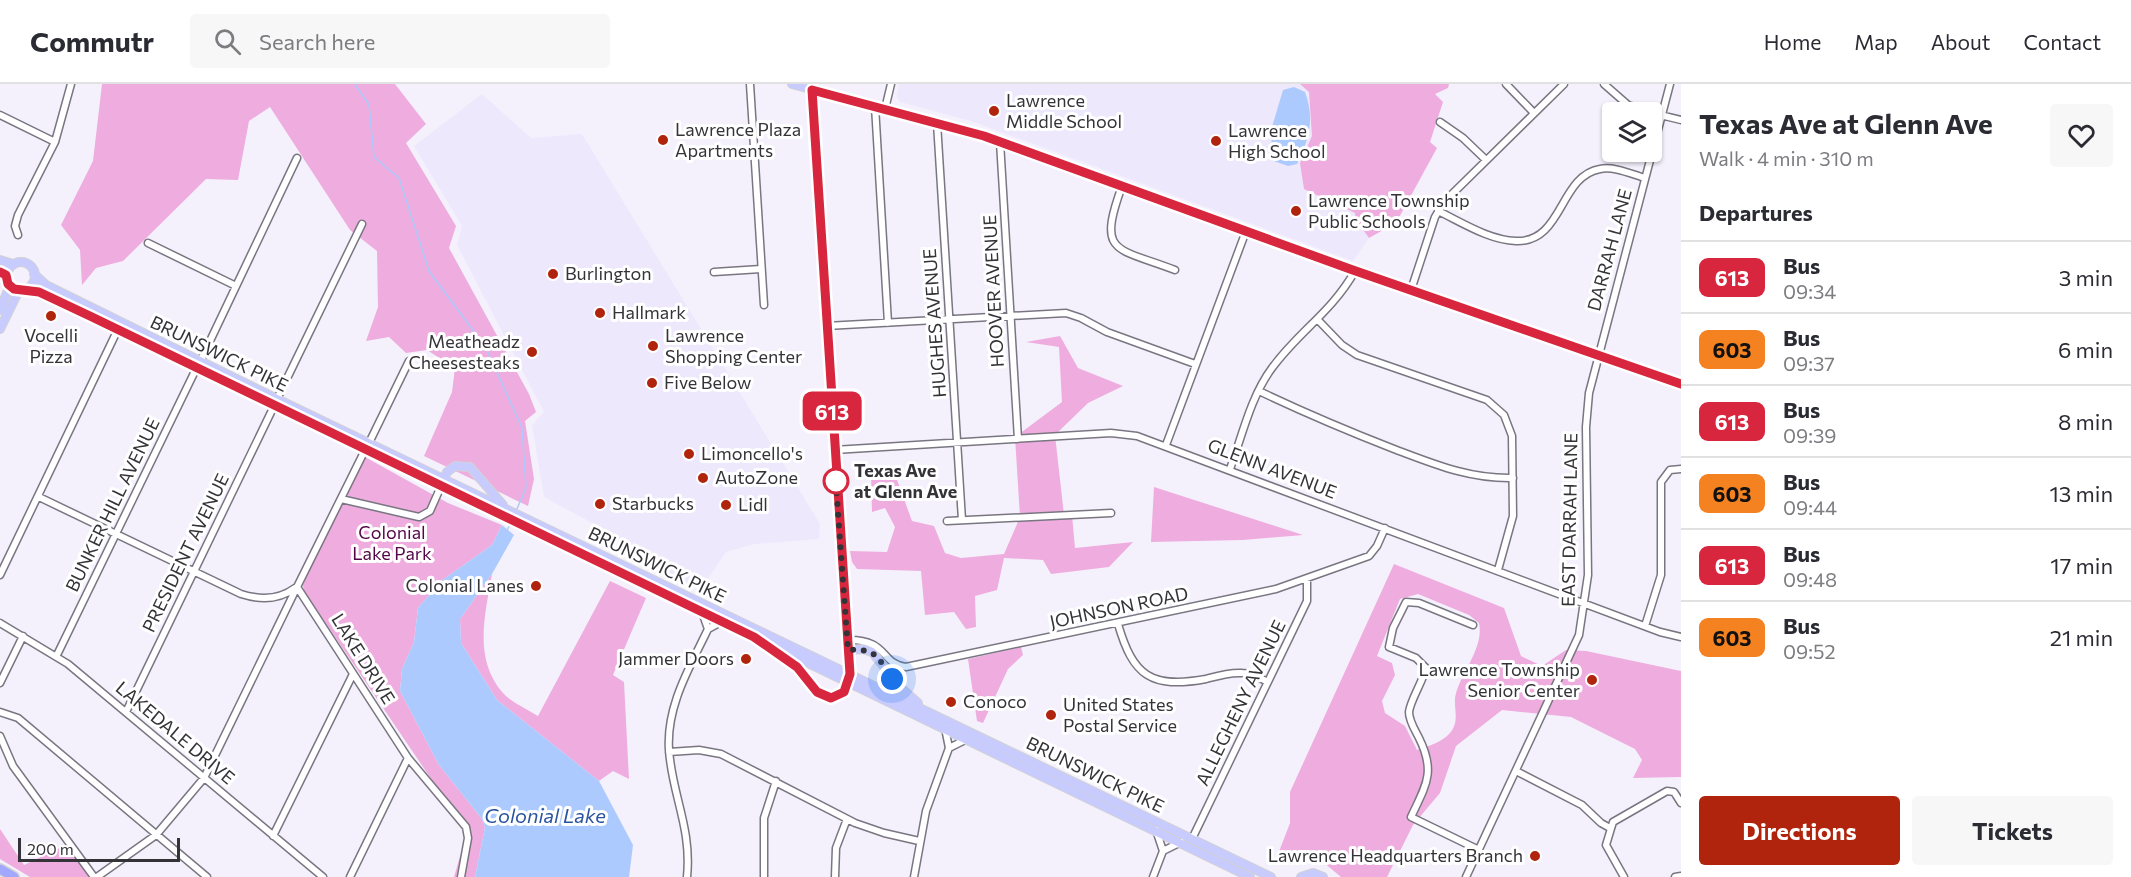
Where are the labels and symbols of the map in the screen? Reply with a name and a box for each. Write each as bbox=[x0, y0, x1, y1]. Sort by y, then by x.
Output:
place label: Lawrence Middle School bbox=[1006, 89, 1122, 132]
marker: Lawrence Middle School bbox=[987, 104, 1001, 118]
place label: Lawrence Plaza Apartments bbox=[675, 118, 801, 161]
place label: Lawrence High School bbox=[1228, 119, 1326, 162]
marker: Lawrence Plaza Apartments bbox=[656, 133, 670, 147]
marker: Lawrence High School bbox=[1209, 134, 1223, 148]
street label: DARRAH LANE bbox=[1582, 186, 1636, 313]
place label: Lawrence Township Public Schools bbox=[1308, 189, 1470, 232]
marker: Lawrence Township Public Schools bbox=[1289, 204, 1303, 218]
street label: HOOVER AVENUE bbox=[978, 214, 1008, 368]
street label: HUGHES AVENUE bbox=[918, 248, 950, 398]
place label: Burlington bbox=[565, 262, 651, 284]
marker: Burlington bbox=[546, 267, 560, 281]
place label: Hallmark bbox=[612, 301, 686, 323]
marker: Hallmark bbox=[593, 306, 607, 320]
marker: Vocelli Pizza bbox=[44, 309, 58, 323]
street label: BRUNSWICK PIKE bbox=[147, 310, 292, 396]
place label: Vocelli Pizza bbox=[24, 324, 78, 367]
place label: Lawrence Shopping Center bbox=[665, 324, 802, 367]
place label: Meatheadz Cheesesteaks bbox=[408, 330, 520, 373]
marker: Lawrence Shopping Center bbox=[646, 339, 660, 353]
marker: Meatheadz Cheesesteaks bbox=[525, 345, 539, 359]
place label: Five Below bbox=[664, 371, 751, 393]
marker: Five Below bbox=[645, 376, 659, 390]
line badge: 613 bbox=[798, 392, 866, 430]
street label: BUNKER HILL AVENUE bbox=[60, 414, 164, 595]
street label: GLENN AVENUE bbox=[1205, 433, 1340, 503]
street label: EAST DARRAH LANE bbox=[1556, 433, 1582, 607]
place label: Limoncello's bbox=[701, 442, 803, 464]
marker: Limoncello's bbox=[682, 447, 696, 461]
place label: Texas Ave at Glenn Ave bbox=[854, 459, 957, 502]
place label: AutoZone bbox=[715, 466, 798, 488]
marker: Texas Ave at Glenn Ave bbox=[823, 468, 849, 494]
street label: PRESIDENT AVENUE bbox=[137, 470, 233, 635]
marker: AutoZone bbox=[696, 471, 710, 485]
place label: Starbucks bbox=[612, 492, 694, 514]
place label: Lidl bbox=[738, 493, 768, 515]
marker: Starbucks bbox=[593, 497, 607, 511]
marker: Lidl bbox=[719, 498, 733, 512]
park label: Colonial Lake Park bbox=[352, 521, 432, 564]
street label: BRUNSWICK PIKE bbox=[585, 521, 730, 607]
place label: Colonial Lanes bbox=[405, 574, 524, 596]
marker: Colonial Lanes bbox=[529, 579, 543, 593]
street label: JOHNSON ROAD bbox=[1048, 582, 1190, 632]
street label: LAKE DRIVE bbox=[327, 609, 400, 708]
street label: ALLEGHENY AVENUE bbox=[1190, 616, 1290, 789]
place label: Jammer Doors bbox=[618, 647, 734, 669]
marker: Jammer Doors bbox=[739, 652, 753, 666]
place label: Lawrence Township Senior Center bbox=[1418, 658, 1580, 701]
your location bbox=[877, 664, 907, 694]
marker: Lawrence Township Senior Center bbox=[1585, 673, 1599, 687]
street label: LAKEDALE DRIVE bbox=[112, 676, 240, 788]
place label: Conoco bbox=[963, 690, 1027, 712]
place label: United States Postal Service bbox=[1063, 693, 1177, 736]
marker: Conoco bbox=[944, 695, 958, 709]
marker: United States Postal Service bbox=[1044, 708, 1058, 722]
street label: BRUNSWICK PIKE bbox=[1023, 731, 1168, 817]
water label: Colonial Lake bbox=[484, 803, 606, 827]
scale bar bbox=[18, 835, 180, 862]
place label: Lawrence Headquarters Branch bbox=[1268, 844, 1523, 866]
marker: Lawrence Headquarters Branch bbox=[1528, 849, 1542, 863]

